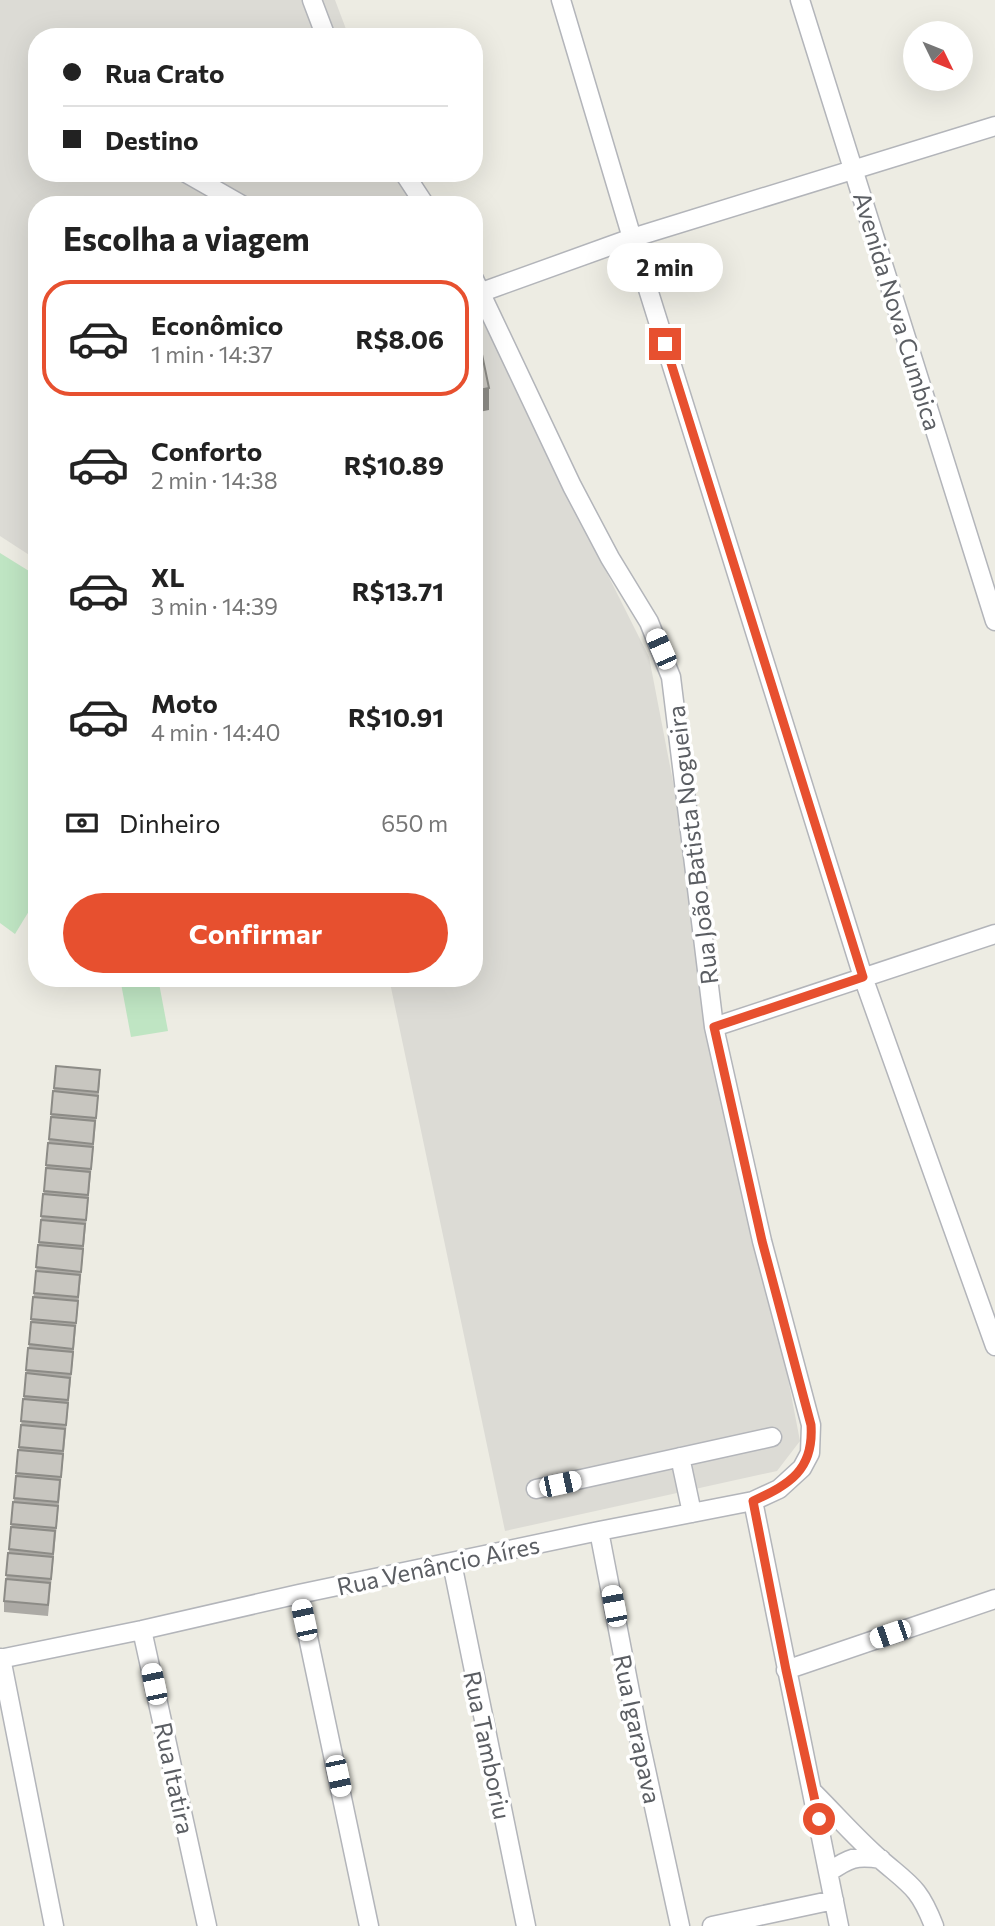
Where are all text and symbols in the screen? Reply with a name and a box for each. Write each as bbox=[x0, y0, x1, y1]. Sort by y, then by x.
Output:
north arrow bbox=[903, 21, 973, 91]
map controls bbox=[903, 21, 973, 91]
text: Rua Crato bbox=[105, 57, 225, 88]
text: Destino bbox=[105, 124, 199, 155]
street label: Avenida Nova Cumbica bbox=[848, 188, 948, 434]
text: Escolha a viagem bbox=[63, 218, 310, 258]
callout: 2 min bbox=[607, 243, 723, 292]
text: 2 min bbox=[636, 253, 694, 281]
icon: car bbox=[67, 307, 130, 370]
text: Econômico bbox=[151, 309, 283, 340]
text: R$8.06 bbox=[356, 323, 444, 354]
route end bbox=[649, 328, 681, 360]
text: 1 min · 14:37 bbox=[151, 340, 273, 368]
icon: car bbox=[67, 433, 130, 496]
text: Conforto bbox=[151, 435, 262, 466]
text: R$10.89 bbox=[344, 449, 444, 480]
text: 2 min · 14:38 bbox=[151, 466, 278, 494]
icon: car bbox=[67, 559, 130, 622]
text: XL bbox=[151, 561, 185, 592]
text: R$13.71 bbox=[352, 575, 444, 606]
text: 3 min · 14:39 bbox=[151, 592, 278, 620]
car bbox=[643, 626, 680, 672]
icon: car bbox=[67, 685, 130, 748]
text: Moto bbox=[151, 687, 218, 718]
text: R$10.91 bbox=[348, 701, 444, 732]
street label: Rua João Batista Nogueira bbox=[661, 704, 723, 986]
text: 4 min · 14:40 bbox=[151, 718, 280, 746]
icon: cash bbox=[63, 804, 101, 842]
text: Dinheiro bbox=[119, 807, 221, 838]
text: 650 m bbox=[381, 809, 448, 837]
button: Confirmar bbox=[63, 893, 448, 973]
car bbox=[538, 1469, 583, 1499]
street label: Rua Venâncio Aíres bbox=[334, 1529, 542, 1601]
car bbox=[600, 1583, 629, 1629]
car bbox=[290, 1597, 319, 1643]
car bbox=[867, 1617, 914, 1651]
street label: Rua Igarapava bbox=[608, 1652, 668, 1806]
car bbox=[140, 1661, 169, 1707]
street label: Rua Tamboriu bbox=[458, 1668, 518, 1822]
street label: Rua Itatira bbox=[149, 1719, 201, 1837]
car bbox=[324, 1753, 353, 1799]
route start bbox=[803, 1803, 835, 1835]

